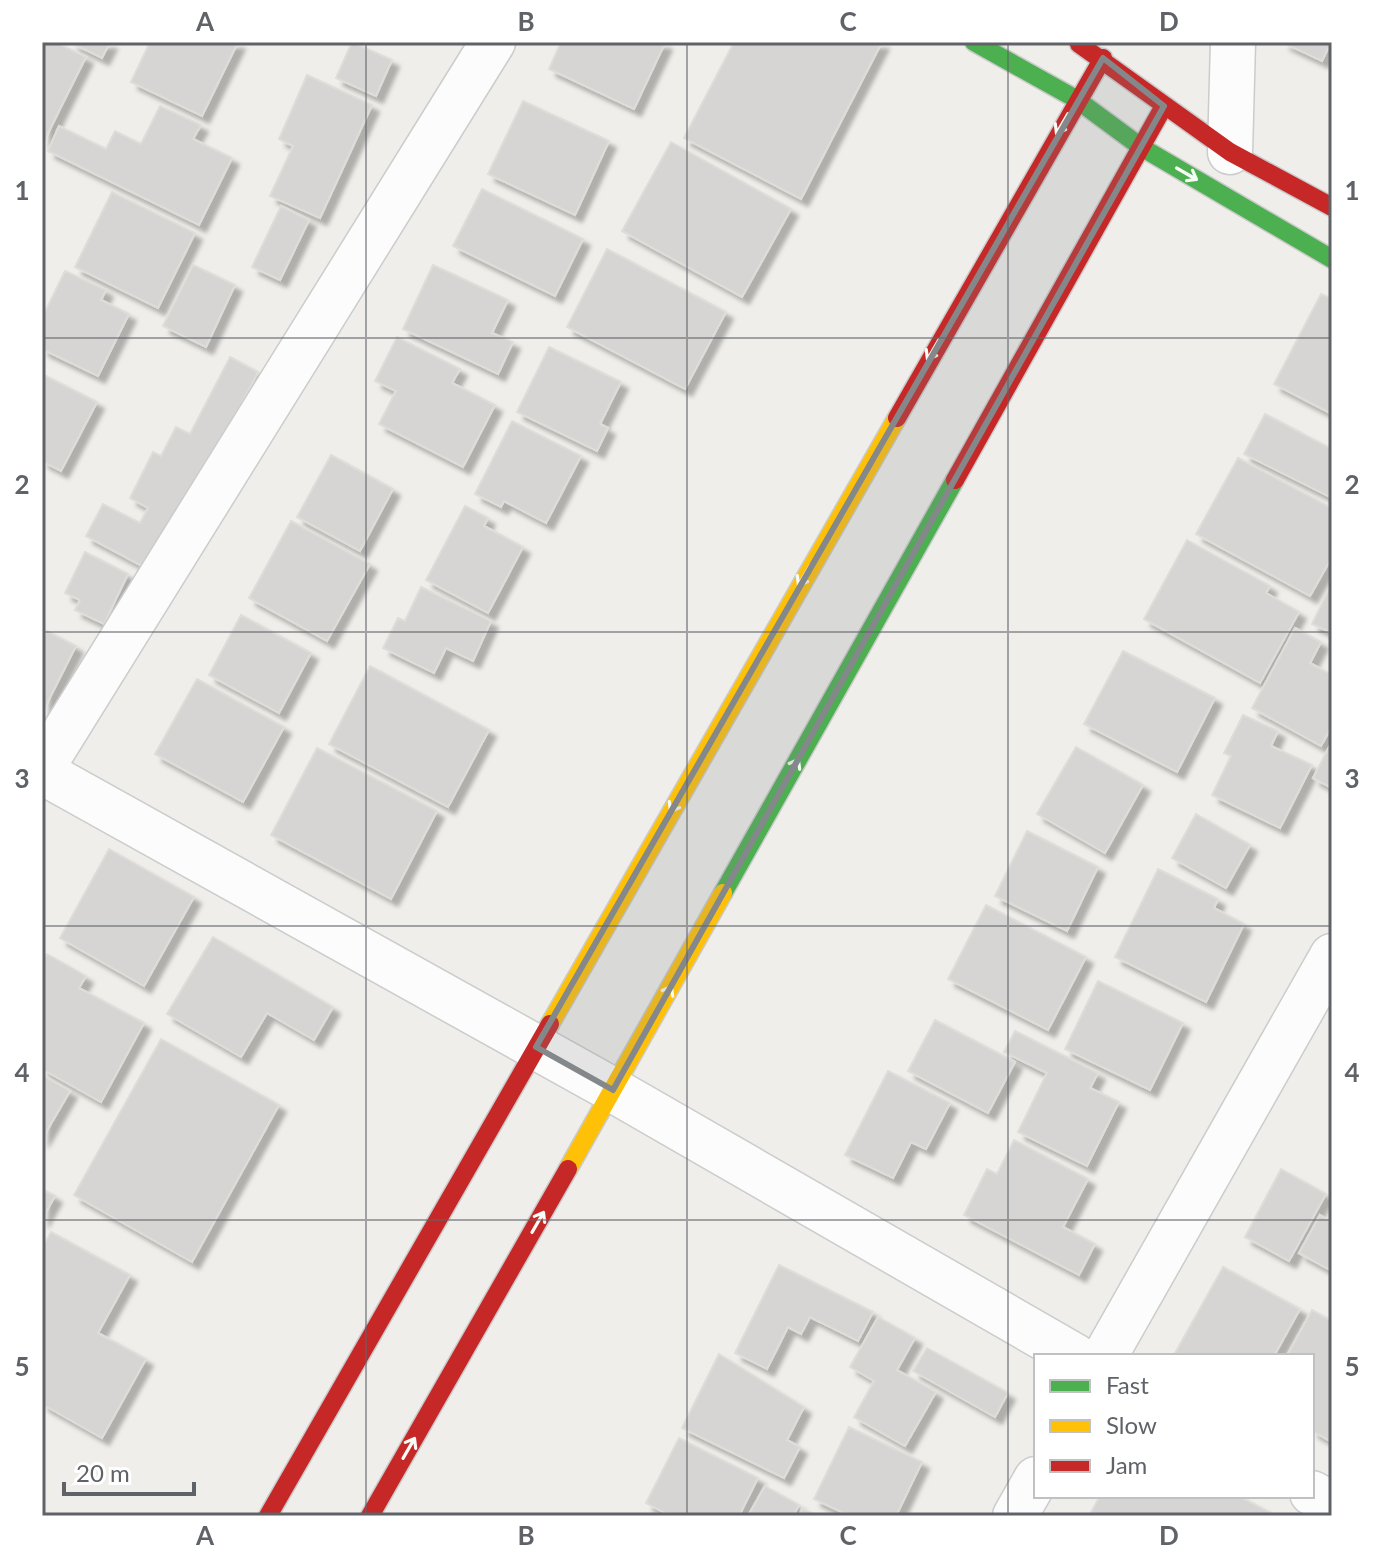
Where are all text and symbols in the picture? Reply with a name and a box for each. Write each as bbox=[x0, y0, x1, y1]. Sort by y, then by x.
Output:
text: A bbox=[195, 5, 215, 37]
text: B bbox=[517, 5, 535, 37]
text: C bbox=[839, 5, 857, 37]
text: D bbox=[1159, 5, 1179, 37]
one-way arrow bbox=[1054, 112, 1069, 136]
one-way arrow bbox=[1175, 166, 1198, 182]
text: 1 bbox=[14, 174, 30, 206]
text: 1 bbox=[1344, 174, 1360, 206]
one-way arrow bbox=[925, 338, 940, 362]
text: 2 bbox=[14, 468, 30, 500]
text: 2 bbox=[1344, 468, 1360, 500]
one-way arrow bbox=[796, 564, 812, 587]
one-way arrow bbox=[785, 758, 801, 781]
text: 3 bbox=[14, 762, 30, 794]
text: 3 bbox=[1344, 762, 1360, 794]
one-way arrow bbox=[668, 790, 684, 813]
one-way arrow bbox=[658, 985, 674, 1008]
text: 4 bbox=[14, 1056, 30, 1088]
text: 4 bbox=[1344, 1056, 1360, 1088]
one-way arrow bbox=[531, 1211, 546, 1235]
text: 5 bbox=[14, 1350, 30, 1382]
text: 5 bbox=[1344, 1350, 1360, 1382]
legend bbox=[1034, 1354, 1314, 1498]
text: Fast bbox=[1106, 1370, 1149, 1399]
text: Slow bbox=[1106, 1410, 1157, 1439]
one-way arrow bbox=[401, 1437, 417, 1460]
scale bar bbox=[64, 1446, 194, 1496]
text: Jam bbox=[1106, 1450, 1147, 1479]
text: 20 m bbox=[76, 1458, 130, 1487]
text: A bbox=[195, 1519, 215, 1551]
text: B bbox=[517, 1519, 535, 1551]
text: C bbox=[839, 1519, 857, 1551]
text: D bbox=[1159, 1519, 1179, 1551]

